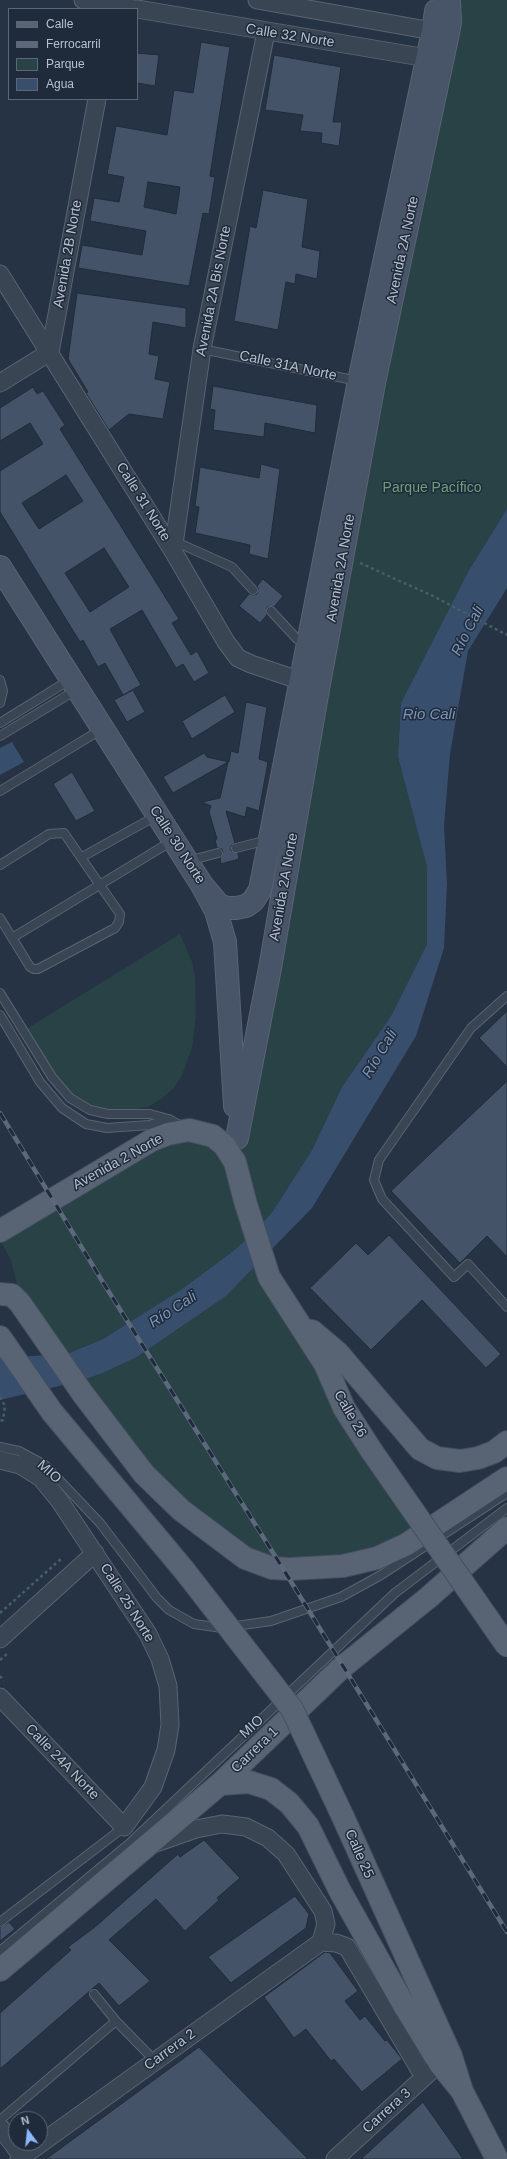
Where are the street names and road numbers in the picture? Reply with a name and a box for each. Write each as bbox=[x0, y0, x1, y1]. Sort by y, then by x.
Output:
street label: Calle 32 Norte bbox=[244, 21, 336, 51]
street label: Avenida 2A Norte bbox=[383, 195, 423, 305]
street label: Avenida 2B Norte bbox=[50, 199, 86, 309]
street label: Avenida 2A Bis Norte bbox=[193, 224, 235, 358]
street label: Calle 31A Norte bbox=[238, 348, 338, 384]
street label: Calle 31 Norte bbox=[112, 460, 174, 544]
street label: Avenida 2A Norte bbox=[323, 513, 359, 623]
street label: Calle 30 Norte bbox=[146, 803, 208, 887]
street label: Avenida 2A Norte bbox=[266, 832, 302, 942]
street label: Avenida 2 Norte bbox=[70, 1130, 166, 1194]
street label: Calle 26 bbox=[330, 1388, 370, 1440]
street label: MIO bbox=[34, 1457, 64, 1487]
street label: Calle 25 Norte bbox=[96, 1561, 158, 1645]
street label: MIO bbox=[237, 1712, 267, 1742]
street label: Calle 24A Norte bbox=[22, 1721, 102, 1803]
street label: Carrera 1 bbox=[228, 1723, 282, 1777]
street label: Calle 25 bbox=[341, 1827, 377, 1881]
street label: Carrera 2 bbox=[141, 2026, 199, 2074]
street label: Carrera 3 bbox=[359, 2085, 415, 2137]

